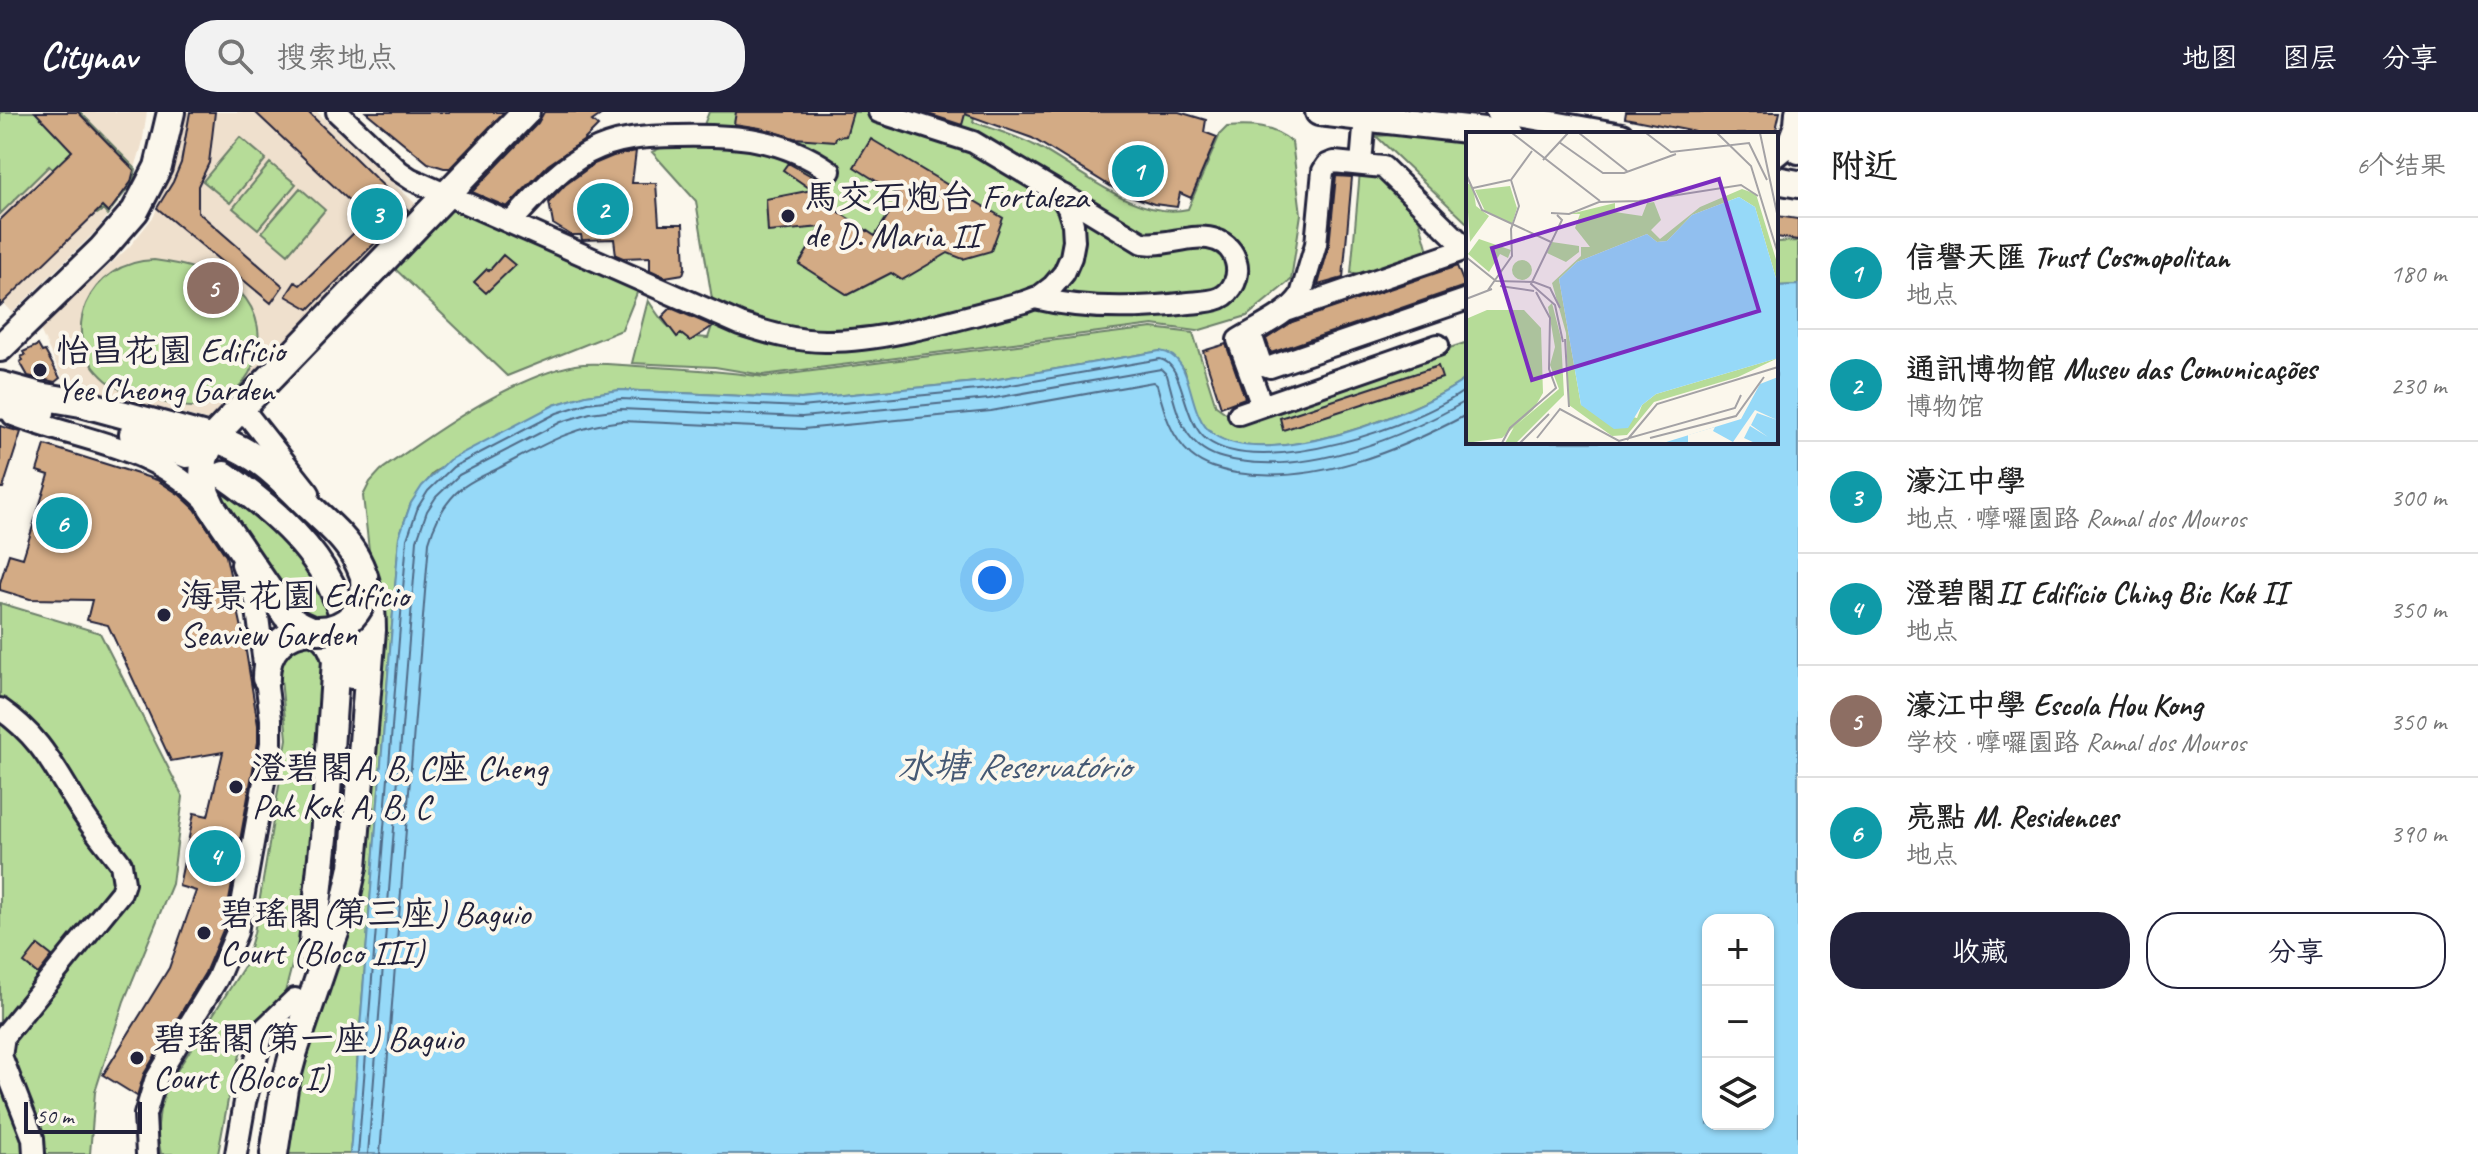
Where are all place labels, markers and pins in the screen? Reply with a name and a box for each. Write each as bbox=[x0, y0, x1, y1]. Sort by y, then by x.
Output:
pin: 1 bbox=[1112, 141, 1164, 201]
place label: 馬交石炮台 Fortaleza de D. Maria II bbox=[804, 175, 1091, 257]
pin: 2 bbox=[577, 179, 629, 239]
pin: 3 bbox=[351, 184, 403, 244]
marker: 馬交石炮台 Fortaleza de D. Maria II bbox=[779, 207, 797, 225]
pin: 5 bbox=[187, 258, 239, 318]
place label: 怡昌花園 Edifício Yee Cheong Garden bbox=[56, 329, 289, 411]
marker: 怡昌花園 Edifício Yee Cheong Garden bbox=[31, 361, 49, 379]
pin: 6 bbox=[36, 493, 88, 553]
place label: 海景花園 Edifício Seaview Garden bbox=[180, 574, 413, 656]
marker: 海景花園 Edifício Seaview Garden bbox=[155, 606, 173, 624]
place label: 澄碧閣A, B, C座 Cheng Pak Kok A, B, C bbox=[252, 746, 549, 828]
marker: 澄碧閣A, B, C座 Cheng Pak Kok A, B, C bbox=[227, 778, 245, 796]
pin: 4 bbox=[189, 826, 241, 886]
place label: 碧瑤閣(第三座) Baguio Court (Bloco III) bbox=[220, 892, 532, 974]
marker: 碧瑤閣(第三座) Baguio Court (Bloco III) bbox=[195, 924, 213, 942]
place label: 碧瑤閣(第一座) Baguio Court (Bloco I) bbox=[153, 1017, 465, 1099]
marker: 碧瑤閣(第一座) Baguio Court (Bloco I) bbox=[128, 1049, 146, 1067]

